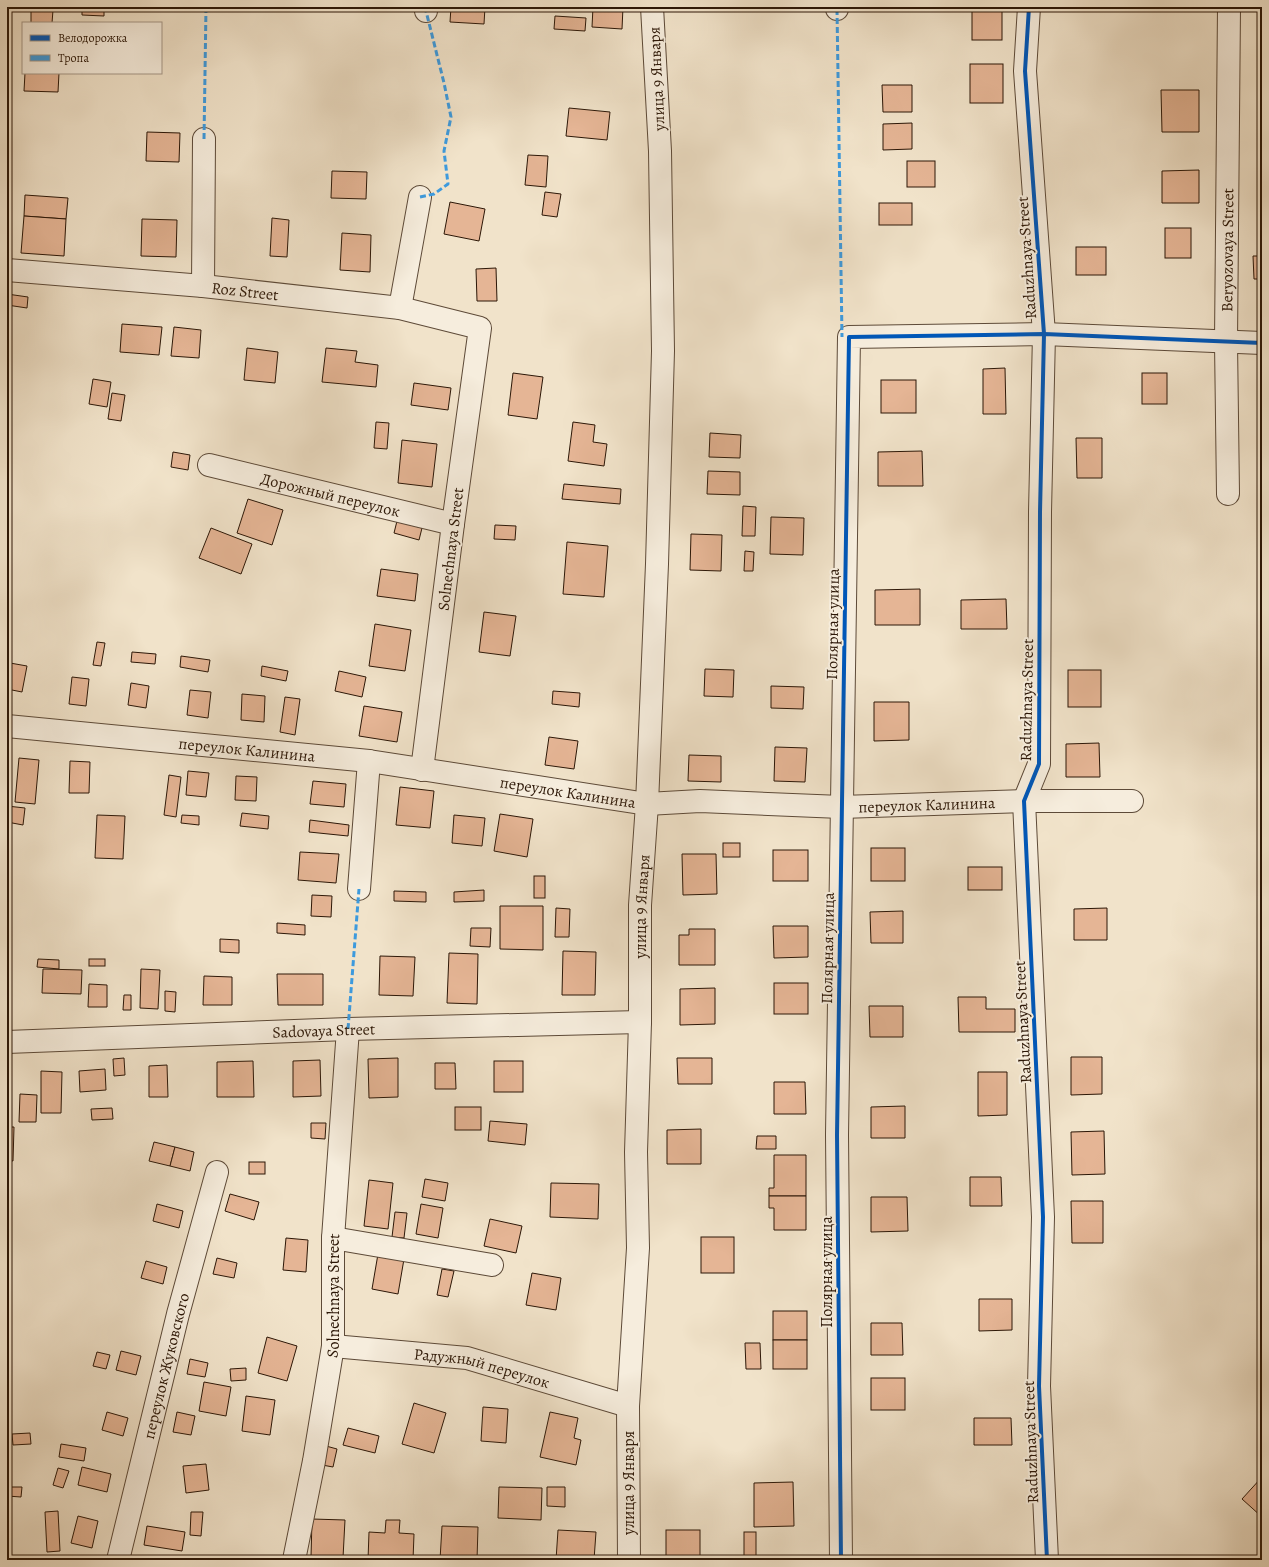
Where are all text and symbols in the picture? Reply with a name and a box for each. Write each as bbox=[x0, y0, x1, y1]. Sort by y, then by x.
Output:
legend bbox=[22, 22, 162, 74]
street label: улица 9 Января bbox=[643, 26, 671, 133]
text: Велодорожка bbox=[58, 30, 128, 46]
text: Тропа bbox=[58, 50, 89, 66]
street label: Beryozovaya Street bbox=[1216, 188, 1239, 312]
street label: Raduzhnaya Street bbox=[1012, 196, 1042, 320]
street label: Roz Street bbox=[210, 277, 280, 306]
street label: Дорожный переулок bbox=[258, 468, 402, 523]
street label: Solnechnaya Street bbox=[433, 486, 469, 612]
street label: Полярная улица bbox=[821, 567, 845, 680]
street label: Raduzhnaya Street bbox=[1015, 638, 1039, 762]
street label: переулок Калинина bbox=[177, 733, 317, 768]
street label: переулок Калинина bbox=[498, 771, 638, 814]
street label: переулок Калинина bbox=[858, 792, 996, 818]
street label: улица 9 Января bbox=[630, 853, 655, 960]
street label: Полярная улица bbox=[816, 891, 840, 1004]
street label: Raduzhnaya Street bbox=[1009, 960, 1037, 1084]
street label: Sadovaya Street bbox=[272, 1018, 375, 1044]
street label: Полярная улица bbox=[816, 1216, 838, 1328]
street label: Solnechnaya Street bbox=[321, 1233, 345, 1359]
street label: переулок Жуковского bbox=[138, 1290, 195, 1441]
street label: Радужный переулок bbox=[413, 1343, 552, 1394]
street label: Raduzhnaya Street bbox=[1018, 1380, 1044, 1504]
street label: улица 9 Января bbox=[618, 1431, 640, 1536]

